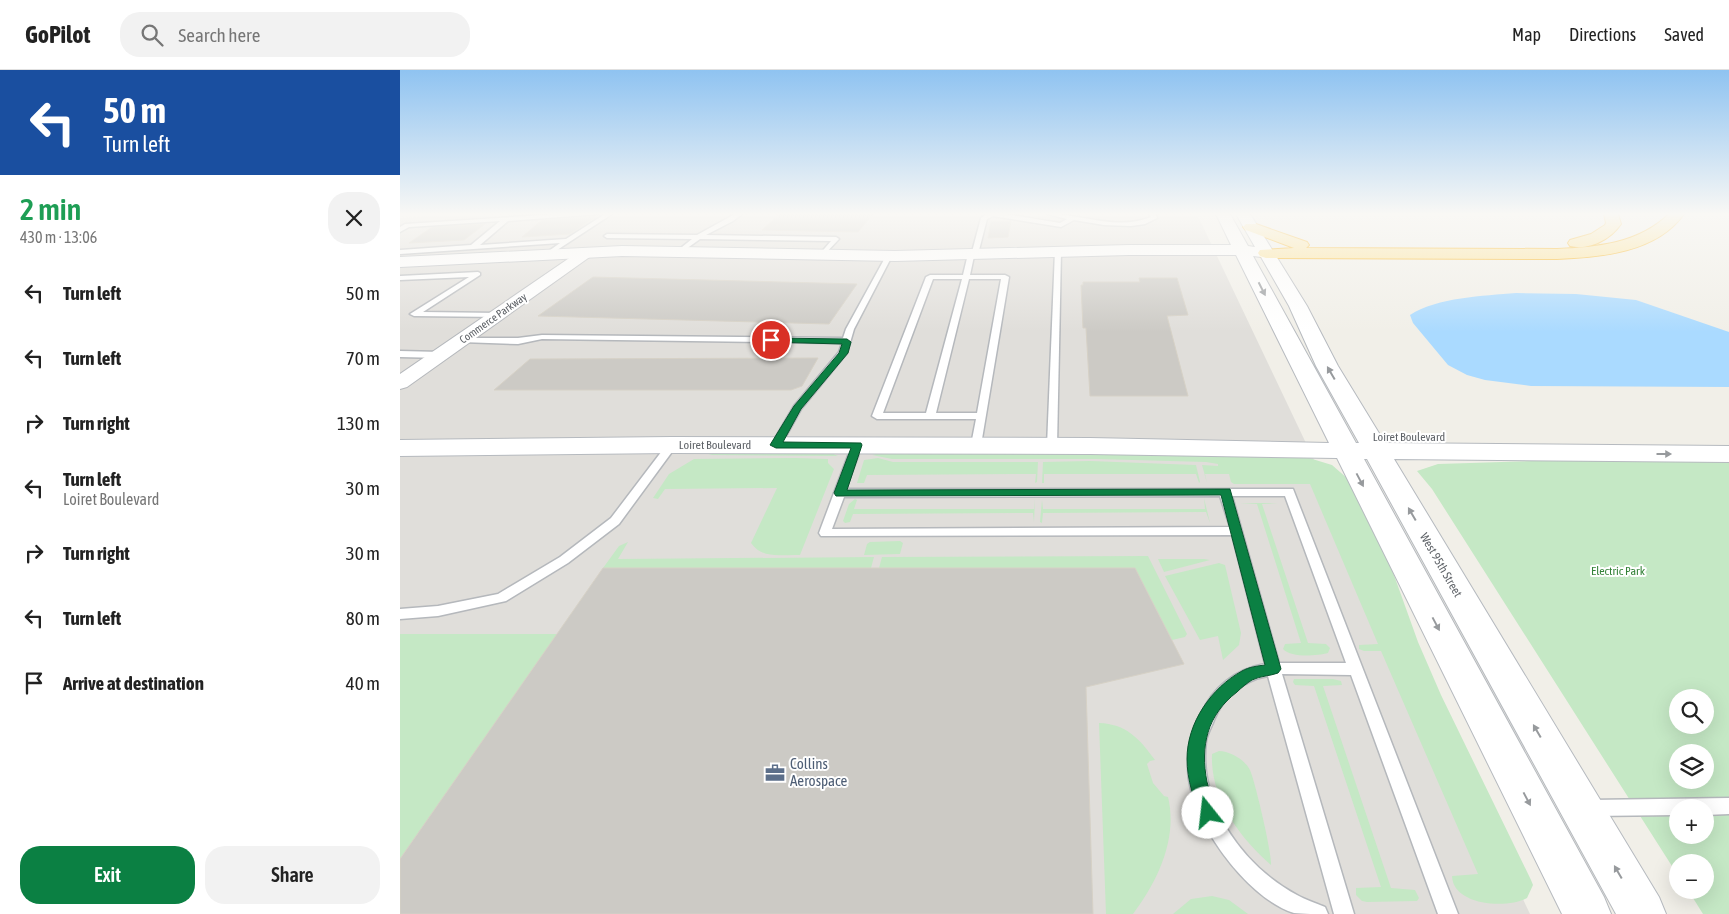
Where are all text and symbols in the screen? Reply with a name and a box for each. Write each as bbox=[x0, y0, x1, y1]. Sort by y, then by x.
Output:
search box bbox=[120, 12, 470, 57]
text: GoPilot bbox=[25, 21, 90, 48]
icon: search bbox=[138, 21, 166, 49]
text: Search here bbox=[178, 24, 260, 46]
text: Map bbox=[1512, 24, 1541, 45]
text: Directions bbox=[1569, 24, 1636, 45]
text: Saved bbox=[1664, 24, 1704, 45]
icon: left bbox=[20, 90, 85, 155]
text: 50 m bbox=[103, 90, 166, 130]
text: Turn left bbox=[103, 131, 170, 157]
text: 2 min bbox=[20, 192, 81, 226]
button: close bbox=[328, 192, 380, 244]
text: 430 m · 13:06 bbox=[20, 228, 97, 246]
icon: left bbox=[20, 279, 48, 307]
one-way arrow bbox=[1258, 281, 1266, 296]
text: Turn left bbox=[63, 282, 121, 304]
text: 50 m bbox=[346, 282, 380, 304]
street label: Commerce Parkway bbox=[457, 290, 529, 346]
pin bbox=[750, 319, 792, 361]
icon: arrive bbox=[757, 326, 785, 354]
icon: left bbox=[20, 344, 48, 372]
text: Turn left bbox=[63, 347, 121, 369]
text: 70 m bbox=[346, 347, 380, 369]
one-way arrow bbox=[1327, 367, 1336, 380]
icon: right bbox=[20, 409, 48, 437]
text: Turn right bbox=[63, 412, 130, 434]
text: 130 m bbox=[337, 412, 380, 434]
street label: Loiret Boulevard bbox=[1373, 430, 1445, 444]
street label: Loiret Boulevard bbox=[679, 438, 751, 452]
one-way arrow bbox=[1656, 450, 1672, 458]
text: Turn left bbox=[63, 468, 121, 490]
one-way arrow bbox=[1356, 472, 1364, 487]
icon: left bbox=[20, 474, 48, 502]
text: 30 m bbox=[346, 477, 380, 499]
text: Loiret Boulevard bbox=[63, 490, 159, 508]
one-way arrow bbox=[1408, 507, 1417, 521]
street label: West 95th Street bbox=[1417, 530, 1465, 600]
icon: right bbox=[20, 539, 48, 567]
text: Turn right bbox=[63, 542, 130, 564]
text: 30 m bbox=[346, 542, 380, 564]
park label: Electric Park bbox=[1591, 564, 1646, 578]
icon: left bbox=[20, 604, 48, 632]
text: Turn left bbox=[63, 607, 121, 629]
text: 80 m bbox=[346, 607, 380, 629]
one-way arrow bbox=[1432, 616, 1440, 631]
icon: arrive bbox=[20, 669, 48, 697]
text: Arrive at destination bbox=[63, 672, 204, 694]
text: 40 m bbox=[346, 672, 380, 694]
map controls bbox=[1669, 689, 1714, 899]
button: search bbox=[1669, 689, 1714, 734]
one-way arrow bbox=[1532, 724, 1541, 737]
button: layers bbox=[1669, 744, 1714, 789]
place label: Collins Aerospace bbox=[790, 755, 848, 789]
office icon: Collins Aerospace bbox=[764, 762, 786, 784]
position arrow bbox=[1181, 786, 1233, 838]
one-way arrow bbox=[1523, 792, 1531, 806]
button: + bbox=[1669, 799, 1714, 844]
button: Exit bbox=[20, 846, 195, 904]
button: Share bbox=[205, 846, 380, 904]
button: − bbox=[1669, 854, 1714, 899]
one-way arrow bbox=[1613, 865, 1622, 878]

